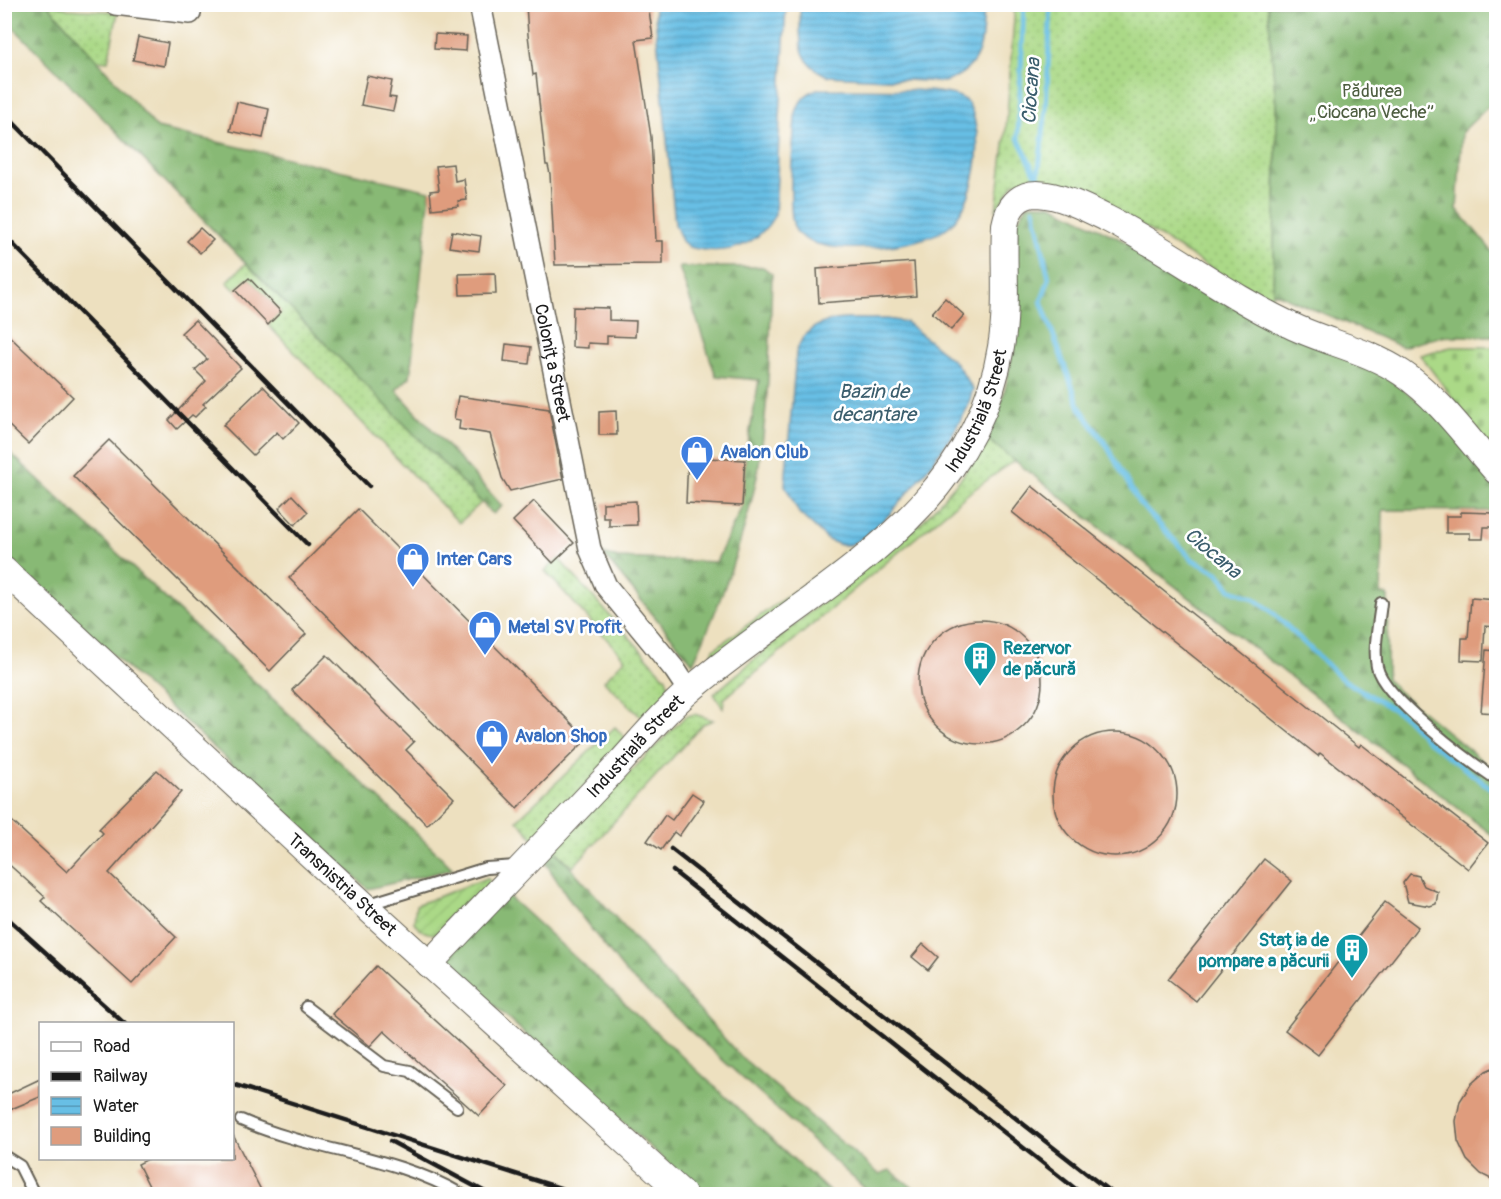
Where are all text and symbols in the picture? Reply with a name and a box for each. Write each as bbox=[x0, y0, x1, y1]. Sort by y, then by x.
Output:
water label: Ciocana bbox=[1016, 55, 1046, 125]
park label: Pădurea „Ciocana Veche” bbox=[1310, 80, 1434, 124]
street label: Colonița Street bbox=[529, 302, 576, 425]
street label: Industrială Street bbox=[940, 347, 1012, 477]
water label: Bazin de decantare bbox=[832, 379, 918, 427]
shop icon: Avalon Club bbox=[679, 434, 715, 481]
place label: Avalon Club bbox=[720, 441, 808, 464]
water label: Ciocana bbox=[1180, 522, 1248, 585]
shop icon: Inter Cars bbox=[395, 541, 431, 588]
place label: Inter Cars bbox=[436, 548, 512, 571]
shop icon: Metal SV Profit bbox=[467, 609, 503, 656]
place label: Metal SV Profit bbox=[508, 616, 623, 639]
place label: Rezervor de păcură bbox=[1003, 637, 1076, 681]
building icon: Rezervor de păcură bbox=[962, 640, 998, 687]
street label: Industrială Street bbox=[582, 689, 689, 803]
shop icon: Avalon Shop bbox=[474, 718, 510, 765]
place label: Avalon Shop bbox=[515, 725, 608, 748]
street label: Transnistria Street bbox=[283, 828, 403, 941]
place label: Stația de pompare a păcurii bbox=[1199, 929, 1330, 973]
building icon: Stația de pompare a păcurii bbox=[1334, 932, 1370, 979]
legend bbox=[39, 1022, 234, 1160]
text: Road bbox=[93, 1035, 130, 1058]
text: Railway bbox=[93, 1065, 148, 1088]
text: Water bbox=[93, 1095, 139, 1118]
text: Building bbox=[93, 1125, 151, 1148]

